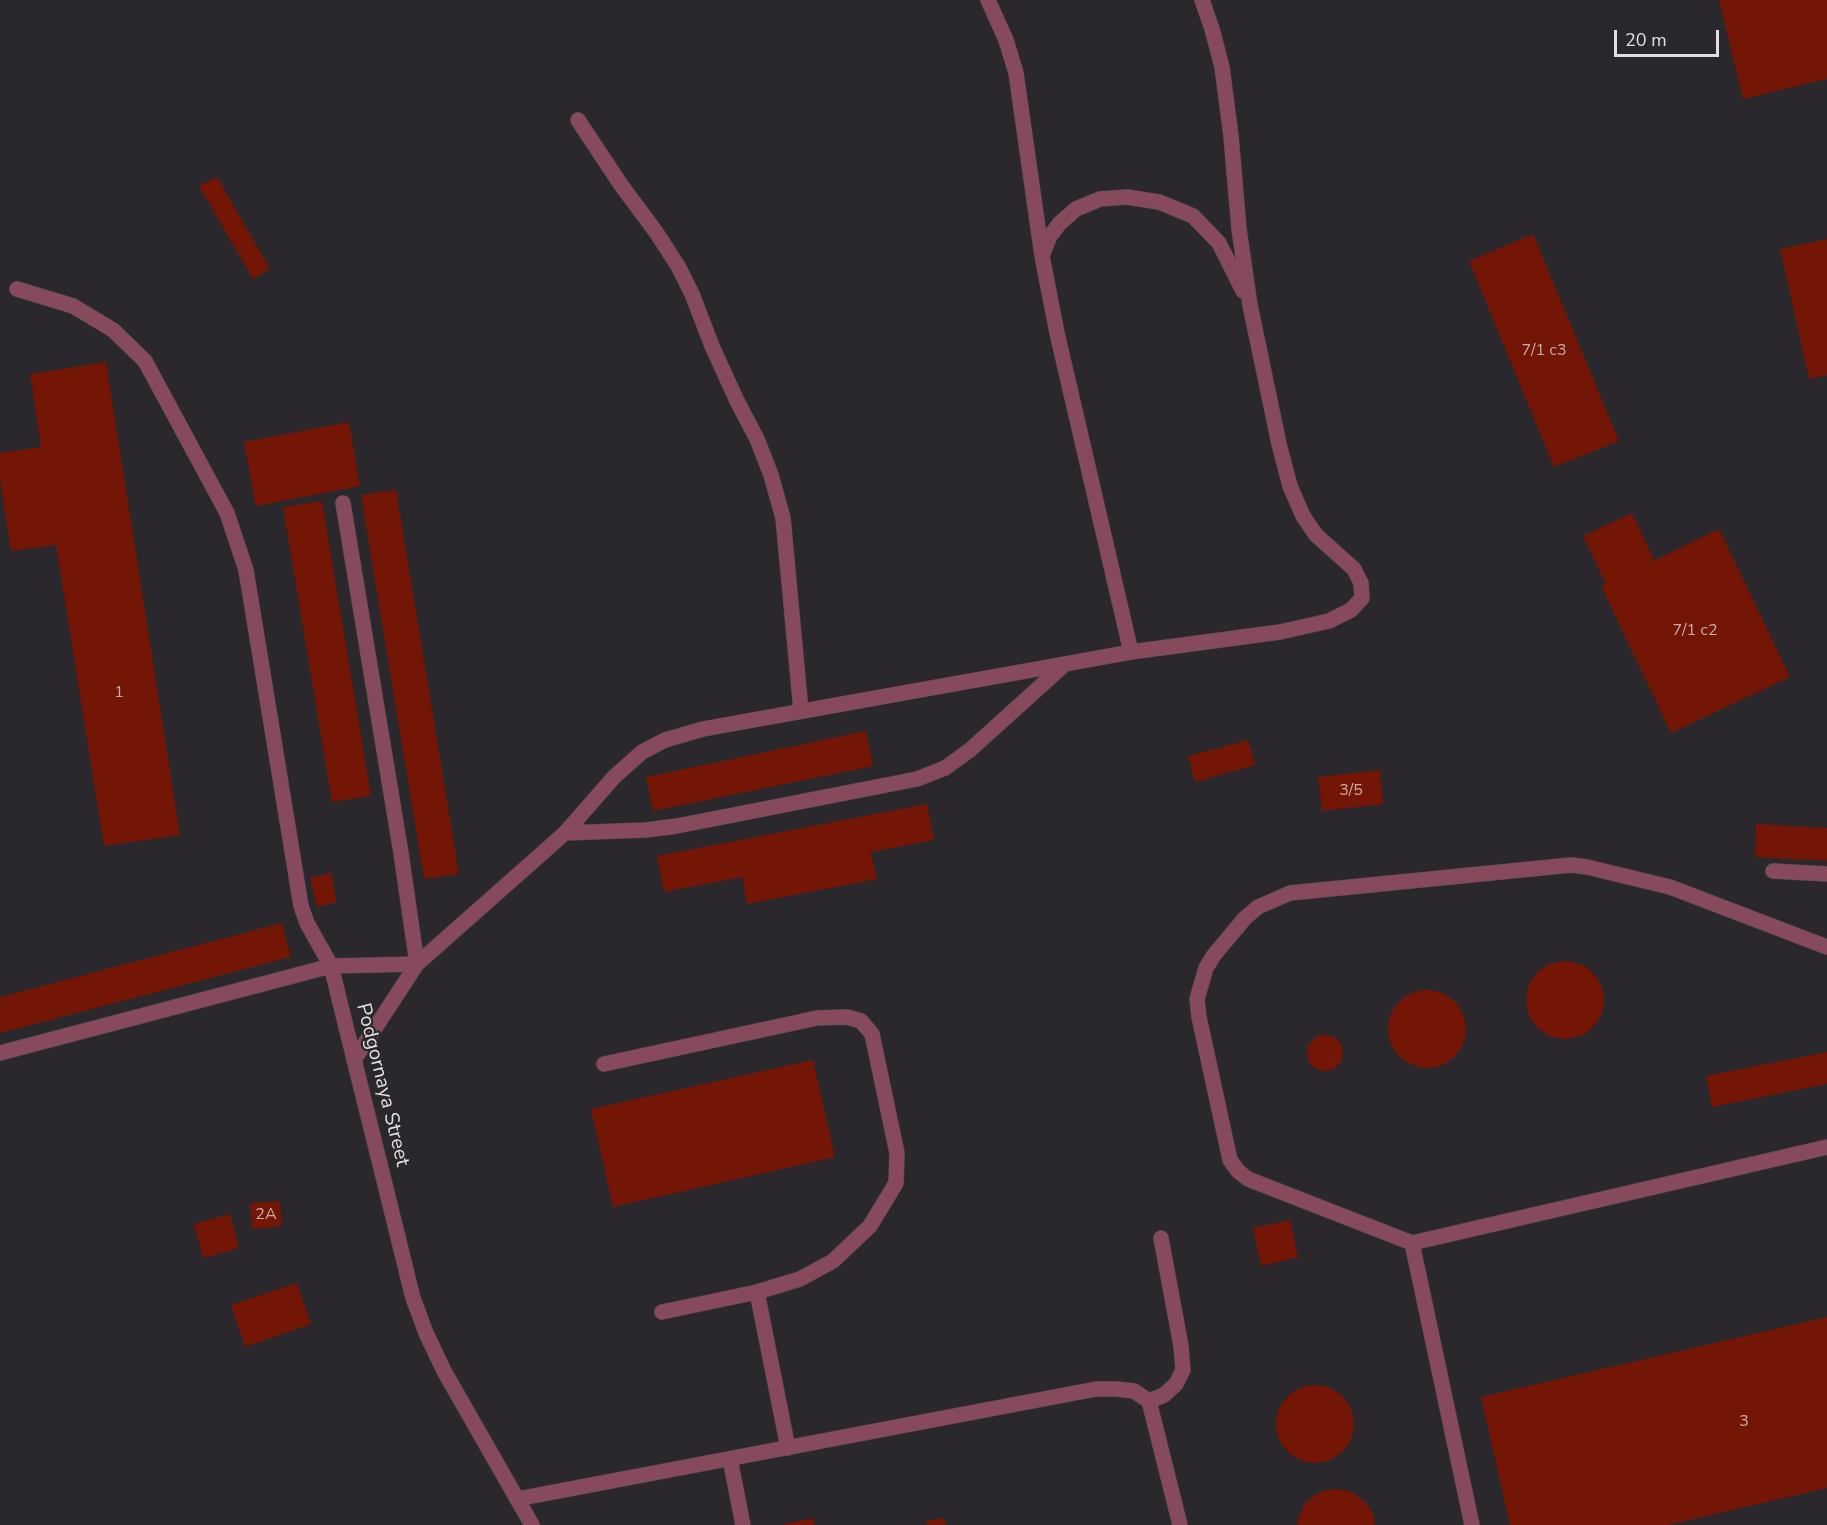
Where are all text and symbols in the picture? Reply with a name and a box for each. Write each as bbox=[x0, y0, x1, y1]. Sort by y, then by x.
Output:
scale bar bbox=[1617, 18, 1722, 56]
text: 20 m bbox=[1625, 28, 1667, 52]
house number: 7/1 с3 bbox=[1521, 341, 1567, 361]
house number: 7/1 с2 bbox=[1672, 621, 1718, 641]
house number: 1 bbox=[114, 683, 124, 703]
house number: 3/5 bbox=[1339, 781, 1363, 801]
street label: Podgornaya Street bbox=[350, 1001, 414, 1169]
house number: 2А bbox=[255, 1205, 277, 1225]
house number: 3 bbox=[1739, 1412, 1749, 1432]

